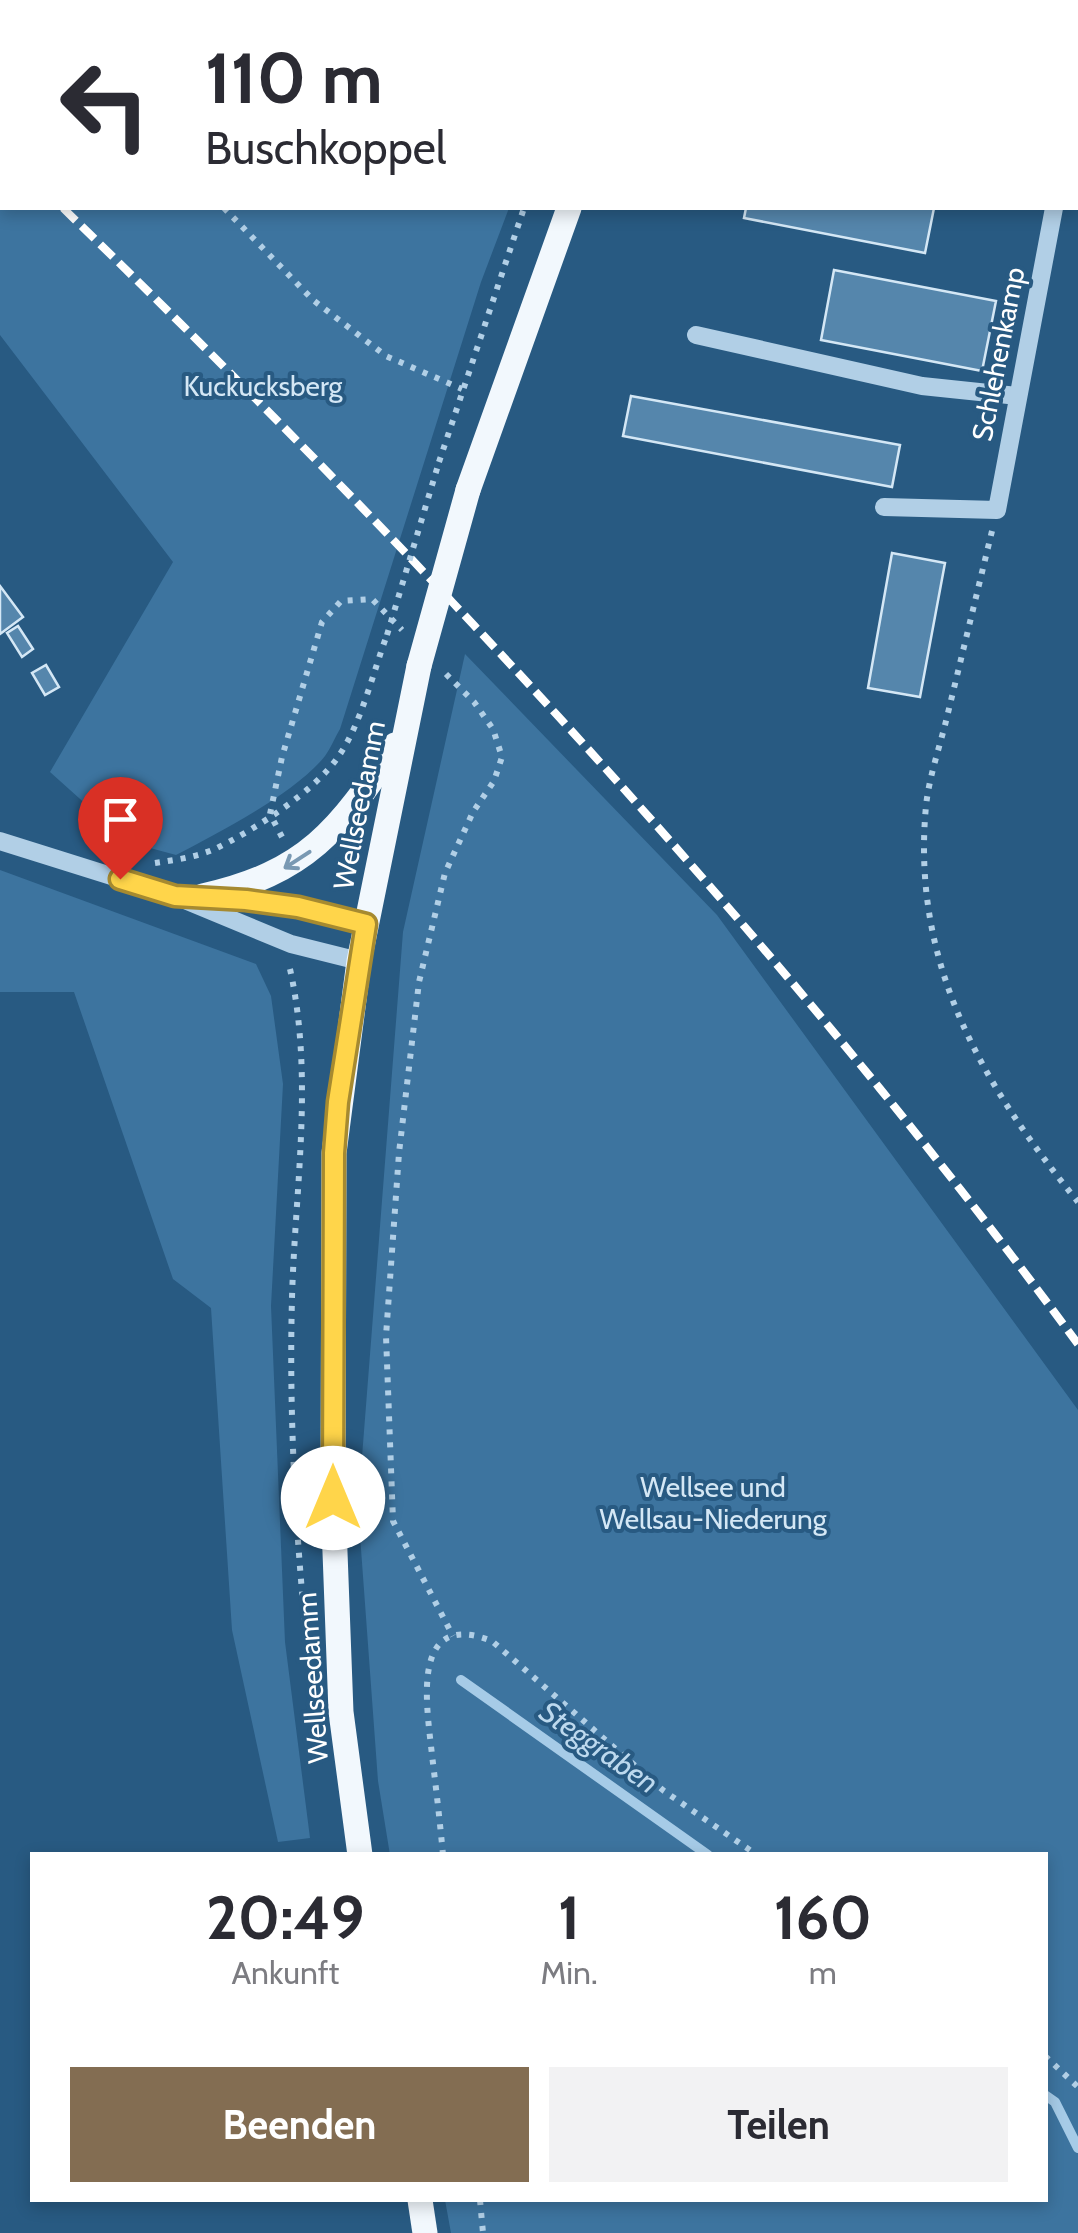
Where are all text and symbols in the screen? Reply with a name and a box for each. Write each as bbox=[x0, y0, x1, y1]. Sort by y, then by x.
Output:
text: 110 m bbox=[205, 35, 383, 121]
icon: left bbox=[40, 40, 170, 170]
text: Buschkoppel bbox=[205, 121, 446, 175]
street label: Schlehenkamp bbox=[965, 264, 1031, 444]
park label: Kuckucksberg bbox=[183, 369, 344, 403]
street label: Wellseedamm bbox=[326, 718, 392, 892]
pin bbox=[78, 777, 163, 880]
icon: arrive bbox=[93, 792, 148, 847]
one-way arrow bbox=[283, 849, 311, 870]
position arrow bbox=[281, 1446, 385, 1550]
park label: Wellsee und Wellsau-Niederung bbox=[599, 1470, 828, 1536]
street label: Wellseedamm bbox=[289, 1591, 335, 1765]
water label: Steggraben bbox=[533, 1693, 665, 1801]
text: 20:49 bbox=[206, 1881, 364, 1954]
text: 1 bbox=[558, 1881, 580, 1954]
text: 160 bbox=[774, 1881, 872, 1954]
text: Ankunft bbox=[231, 1953, 339, 1992]
text: Min. bbox=[541, 1953, 598, 1992]
text: m bbox=[809, 1953, 837, 1992]
button: Beenden bbox=[70, 2067, 529, 2182]
button: Teilen bbox=[549, 2067, 1008, 2182]

